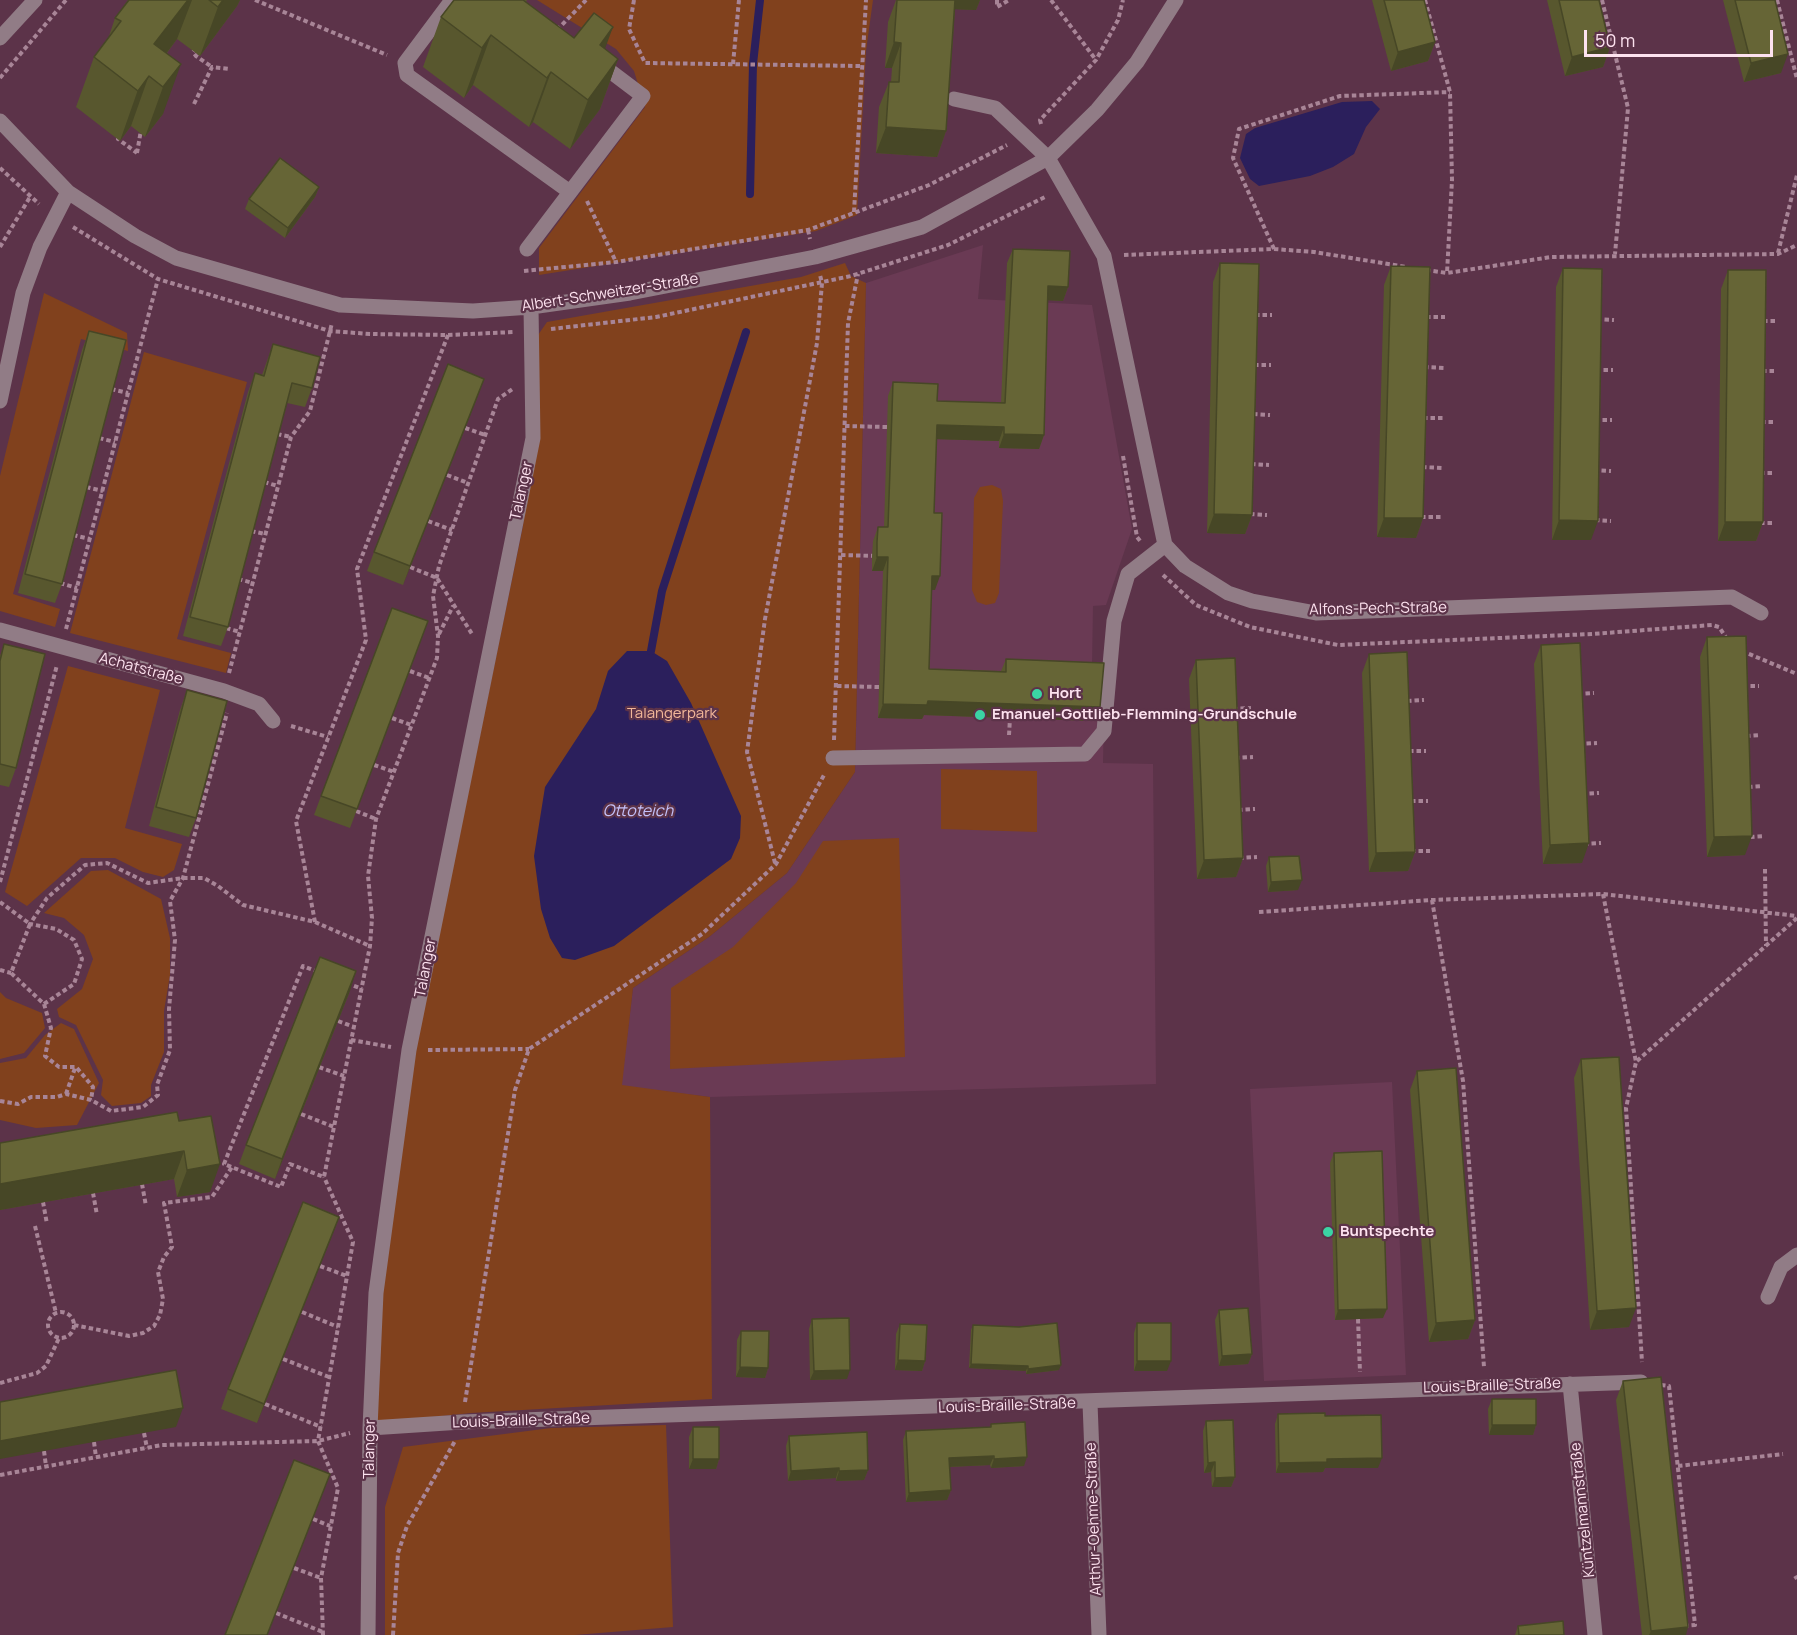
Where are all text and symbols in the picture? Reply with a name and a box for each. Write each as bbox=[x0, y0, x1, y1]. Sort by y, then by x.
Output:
scale bar bbox=[1587, 18, 1776, 56]
text: 50 m bbox=[1595, 28, 1635, 52]
street label: Albert-Schweitzer-Straße bbox=[520, 270, 700, 316]
street label: Talanger bbox=[507, 460, 537, 522]
street label: Alfons-Pech-Straße bbox=[1309, 599, 1447, 619]
street label: Achatstraße bbox=[97, 649, 185, 689]
place label: Hort bbox=[1049, 685, 1082, 703]
marker: Hort bbox=[1030, 687, 1044, 701]
park label: Talangerpark bbox=[627, 705, 717, 723]
place label: Emanuel-Gottlieb-Flemming-Grundschule bbox=[992, 706, 1297, 724]
marker: Emanuel-Gottlieb-Flemming-Grundschule bbox=[973, 708, 987, 722]
water label: Ottoteich bbox=[603, 802, 673, 822]
street label: Talanger bbox=[411, 937, 441, 999]
place label: Buntspechte bbox=[1340, 1223, 1434, 1241]
marker: Buntspechte bbox=[1321, 1225, 1335, 1239]
street label: Louis-Braille-Straße bbox=[1423, 1375, 1561, 1397]
street label: Louis-Braille-Straße bbox=[938, 1395, 1076, 1417]
street label: Louis-Braille-Straße bbox=[452, 1410, 590, 1432]
street label: Talanger bbox=[360, 1419, 380, 1479]
street label: Arthur-Oehme-Straße bbox=[1082, 1442, 1106, 1596]
street label: Küntzelmannstraße bbox=[1567, 1442, 1599, 1578]

